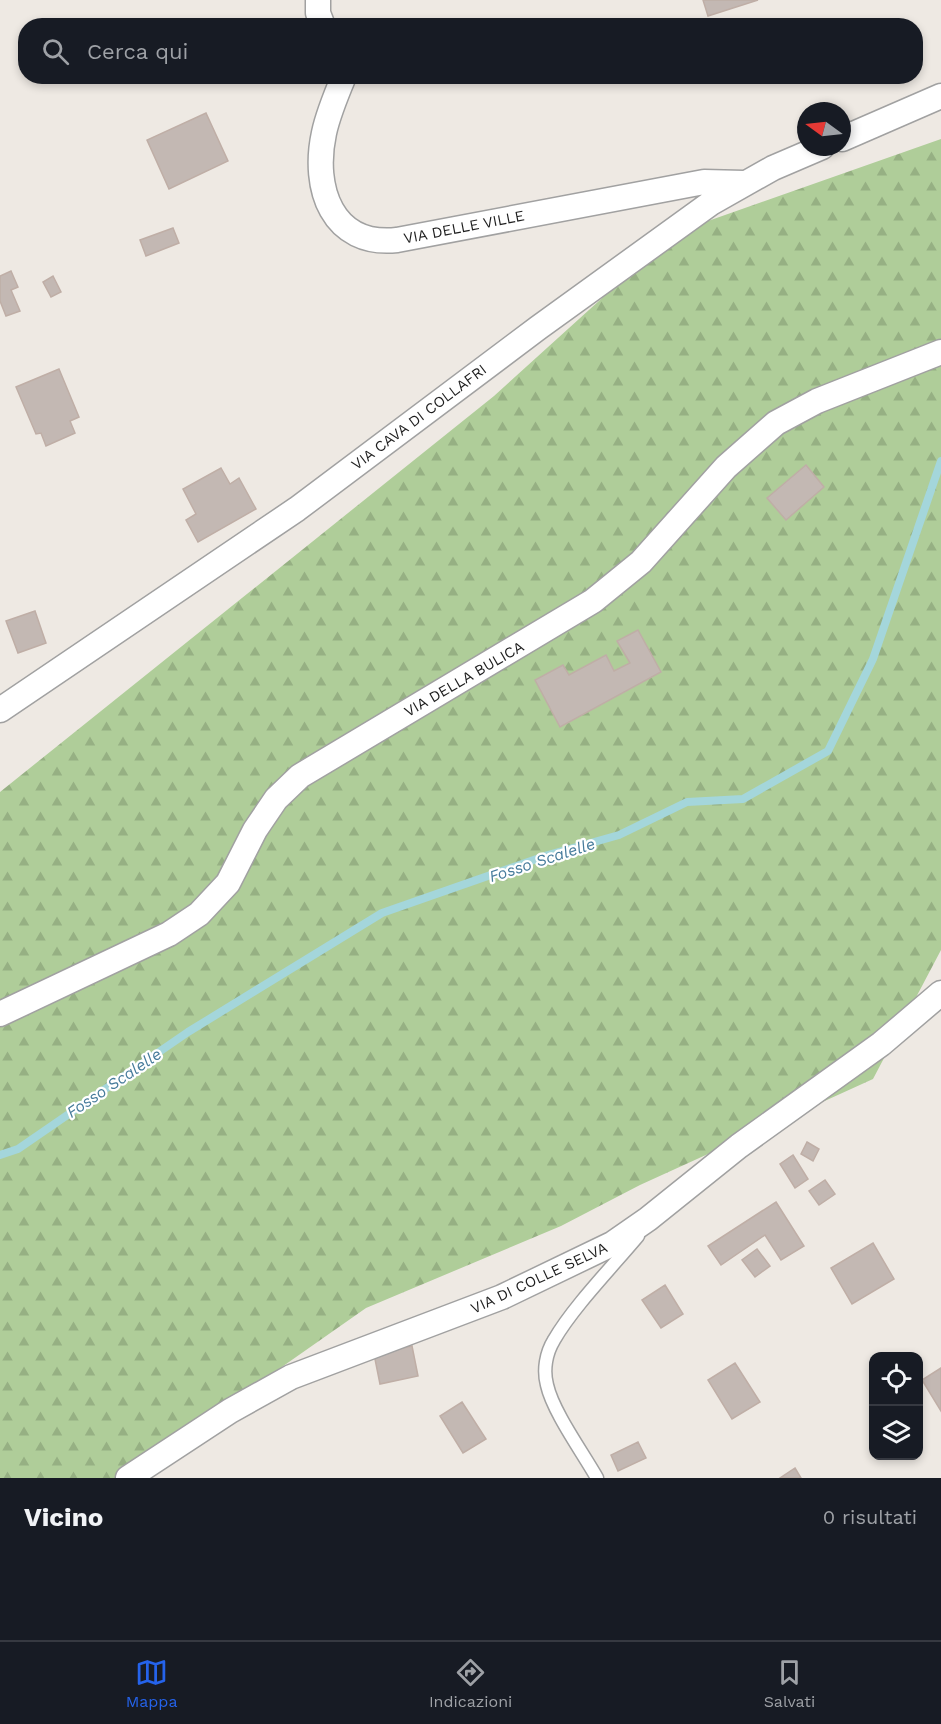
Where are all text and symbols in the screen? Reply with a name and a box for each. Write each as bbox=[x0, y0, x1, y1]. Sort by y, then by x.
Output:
search box bbox=[18, 18, 923, 84]
icon: search bbox=[39, 35, 72, 68]
text: Cerca qui bbox=[87, 39, 188, 64]
north arrow bbox=[797, 102, 851, 156]
street label: VIA DELLE VILLE bbox=[402, 206, 526, 248]
street label: VIA CAVA DI COLLAFRI bbox=[348, 360, 490, 474]
street label: VIA DELLA BULICA bbox=[401, 637, 527, 721]
water label: Fosso Scalelle bbox=[487, 834, 597, 886]
water label: Fosso Scalelle bbox=[63, 1044, 165, 1122]
street label: VIA DI COLLE SELVA bbox=[468, 1238, 610, 1318]
map controls bbox=[869, 1352, 923, 1460]
button: locate bbox=[869, 1352, 923, 1406]
button: layers bbox=[869, 1406, 923, 1460]
text: Vicino bbox=[24, 1502, 103, 1532]
text: 0 risultati bbox=[823, 1505, 917, 1529]
tab: Mappa bbox=[126, 1656, 177, 1711]
tab: Indicazioni bbox=[429, 1656, 512, 1711]
tab: Salvati bbox=[764, 1656, 815, 1711]

